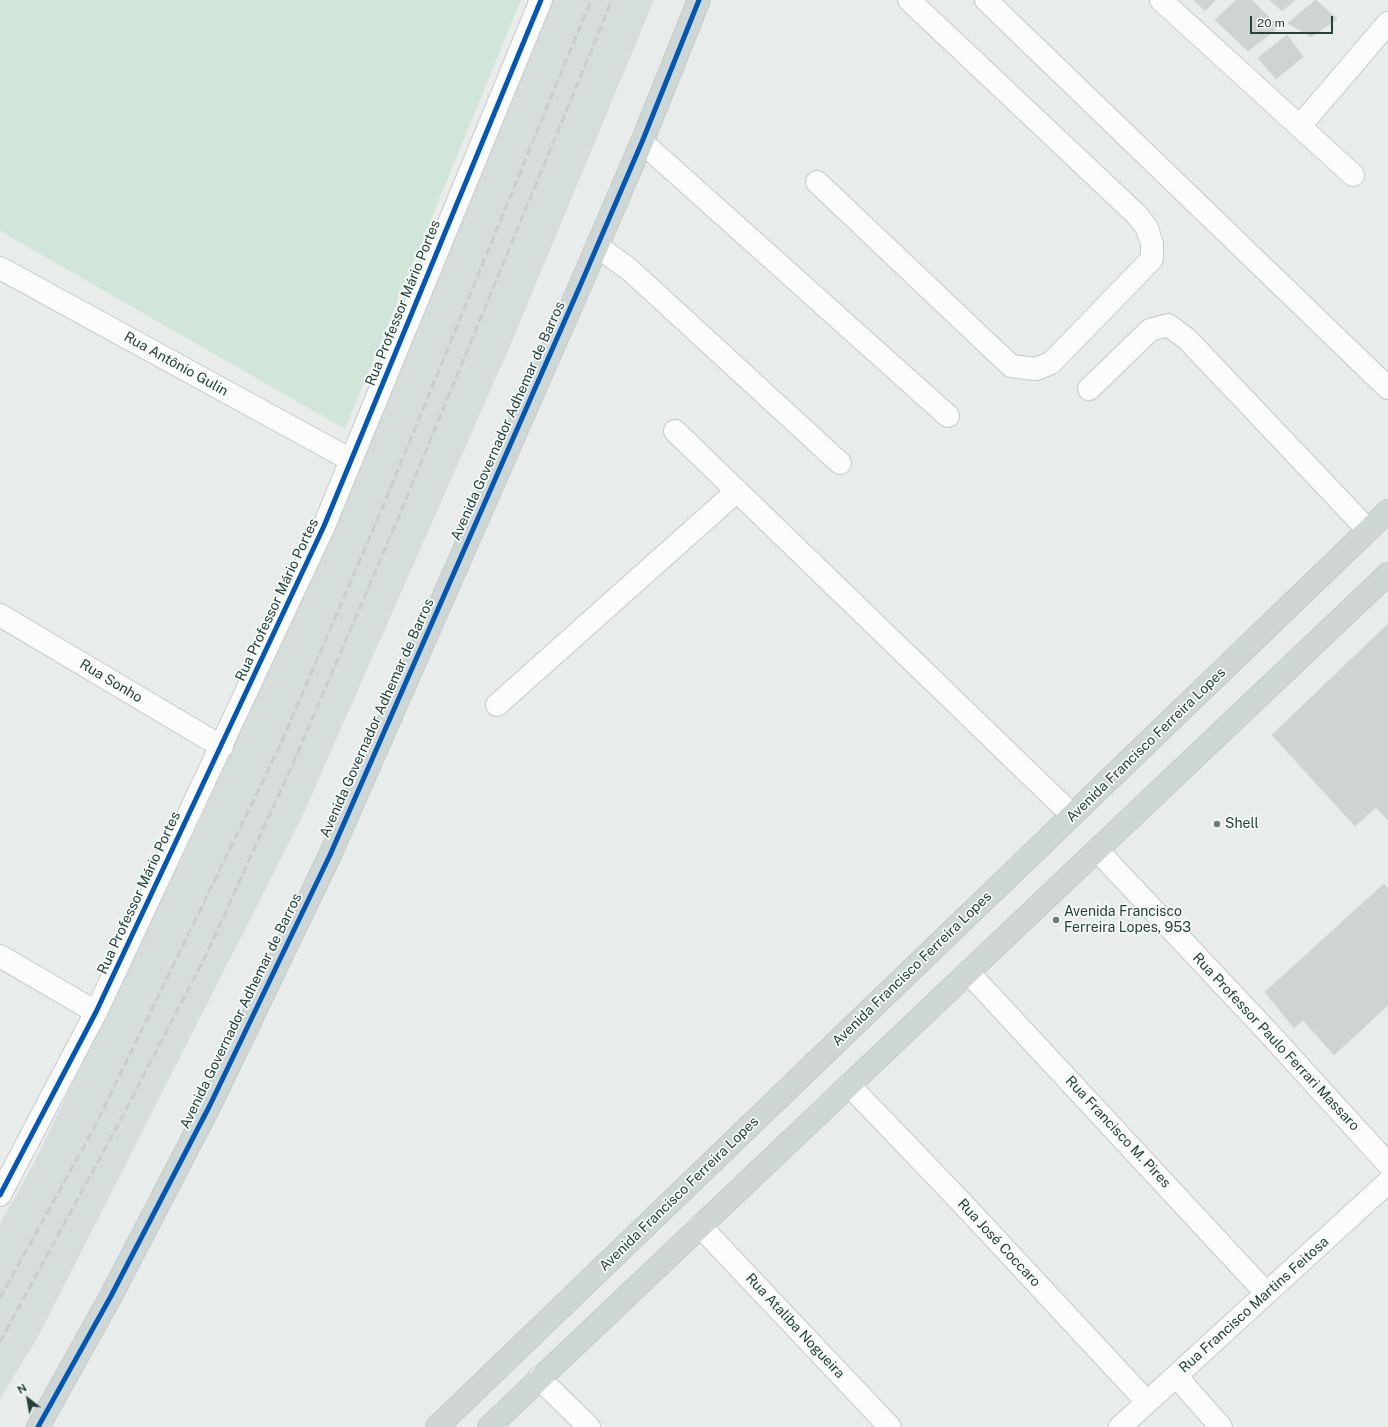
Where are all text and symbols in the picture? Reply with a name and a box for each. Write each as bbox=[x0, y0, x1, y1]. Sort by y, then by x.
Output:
scale bar bbox=[1252, 8, 1335, 34]
text: 20 m bbox=[1257, 16, 1285, 30]
street label: Rua Professor Mário Portes bbox=[362, 218, 444, 388]
street label: Avenida Governador Adhemar de Barros bbox=[447, 299, 569, 543]
street label: Rua Antônio Gulin bbox=[121, 328, 231, 400]
street label: Rua Professor Mário Portes bbox=[232, 516, 322, 684]
street label: Avenida Governador Adhemar de Barros bbox=[316, 596, 438, 840]
street label: Rua Sonho bbox=[77, 656, 145, 706]
street label: Avenida Francisco Ferreira Lopes bbox=[1063, 664, 1229, 826]
street label: Rua Professor Mário Portes bbox=[94, 809, 184, 977]
place label: Shell bbox=[1225, 816, 1259, 832]
marker: Shell bbox=[1212, 819, 1222, 829]
street label: Avenida Francisco Ferreira Lopes bbox=[829, 888, 995, 1050]
street label: Avenida Governador Adhemar de Barros bbox=[177, 891, 305, 1131]
place label: Avenida Francisco Ferreira Lopes, 953 bbox=[1064, 904, 1191, 936]
marker: Avenida Francisco Ferreira Lopes, 953 bbox=[1051, 915, 1061, 925]
street label: Rua Professor Paulo Ferrari Massaro bbox=[1189, 950, 1363, 1134]
street label: Rua Francisco M. Pires bbox=[1062, 1073, 1174, 1191]
street label: Avenida Francisco Ferreira Lopes bbox=[596, 1113, 762, 1275]
street label: Rua José Coccaro bbox=[954, 1196, 1044, 1290]
street label: Rua Francisco Martins Feitosa bbox=[1176, 1233, 1332, 1377]
street label: Rua Ataliba Nogueira bbox=[742, 1270, 848, 1382]
north arrow bbox=[8, 1379, 48, 1419]
text: N bbox=[15, 1381, 29, 1396]

